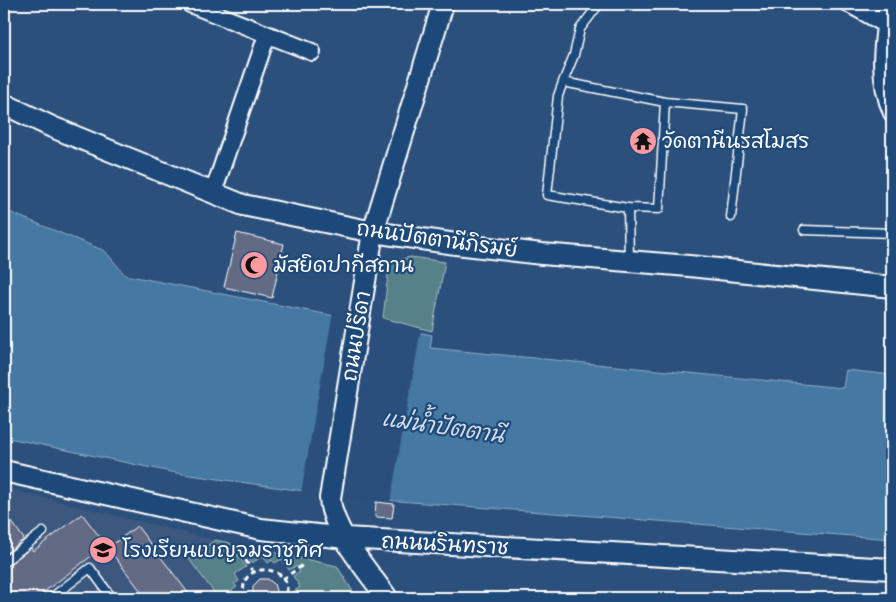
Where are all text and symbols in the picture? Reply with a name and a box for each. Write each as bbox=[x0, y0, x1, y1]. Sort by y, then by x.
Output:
temple icon: วัดตานีนรสโมสร bbox=[628, 126, 658, 156]
place label: วัดตานีนรสโมสร bbox=[662, 128, 809, 154]
street label: ถนนปัตตานีภิรมย์ bbox=[355, 215, 519, 263]
mosque icon: มัสยิดปากีสถาน bbox=[239, 250, 269, 280]
place label: มัสยิดปากีสถาน bbox=[273, 252, 414, 278]
street label: ถนนปรีดา bbox=[336, 289, 376, 383]
water label: แม่น้ำปัตตานี bbox=[380, 398, 511, 450]
street label: ถนนนรินทราช bbox=[381, 528, 509, 560]
school or university icon: โรงเรียนเบญจมราชูทิศ bbox=[88, 535, 118, 565]
place label: โรงเรียนเบญจมราชูทิศ bbox=[122, 537, 324, 566]

